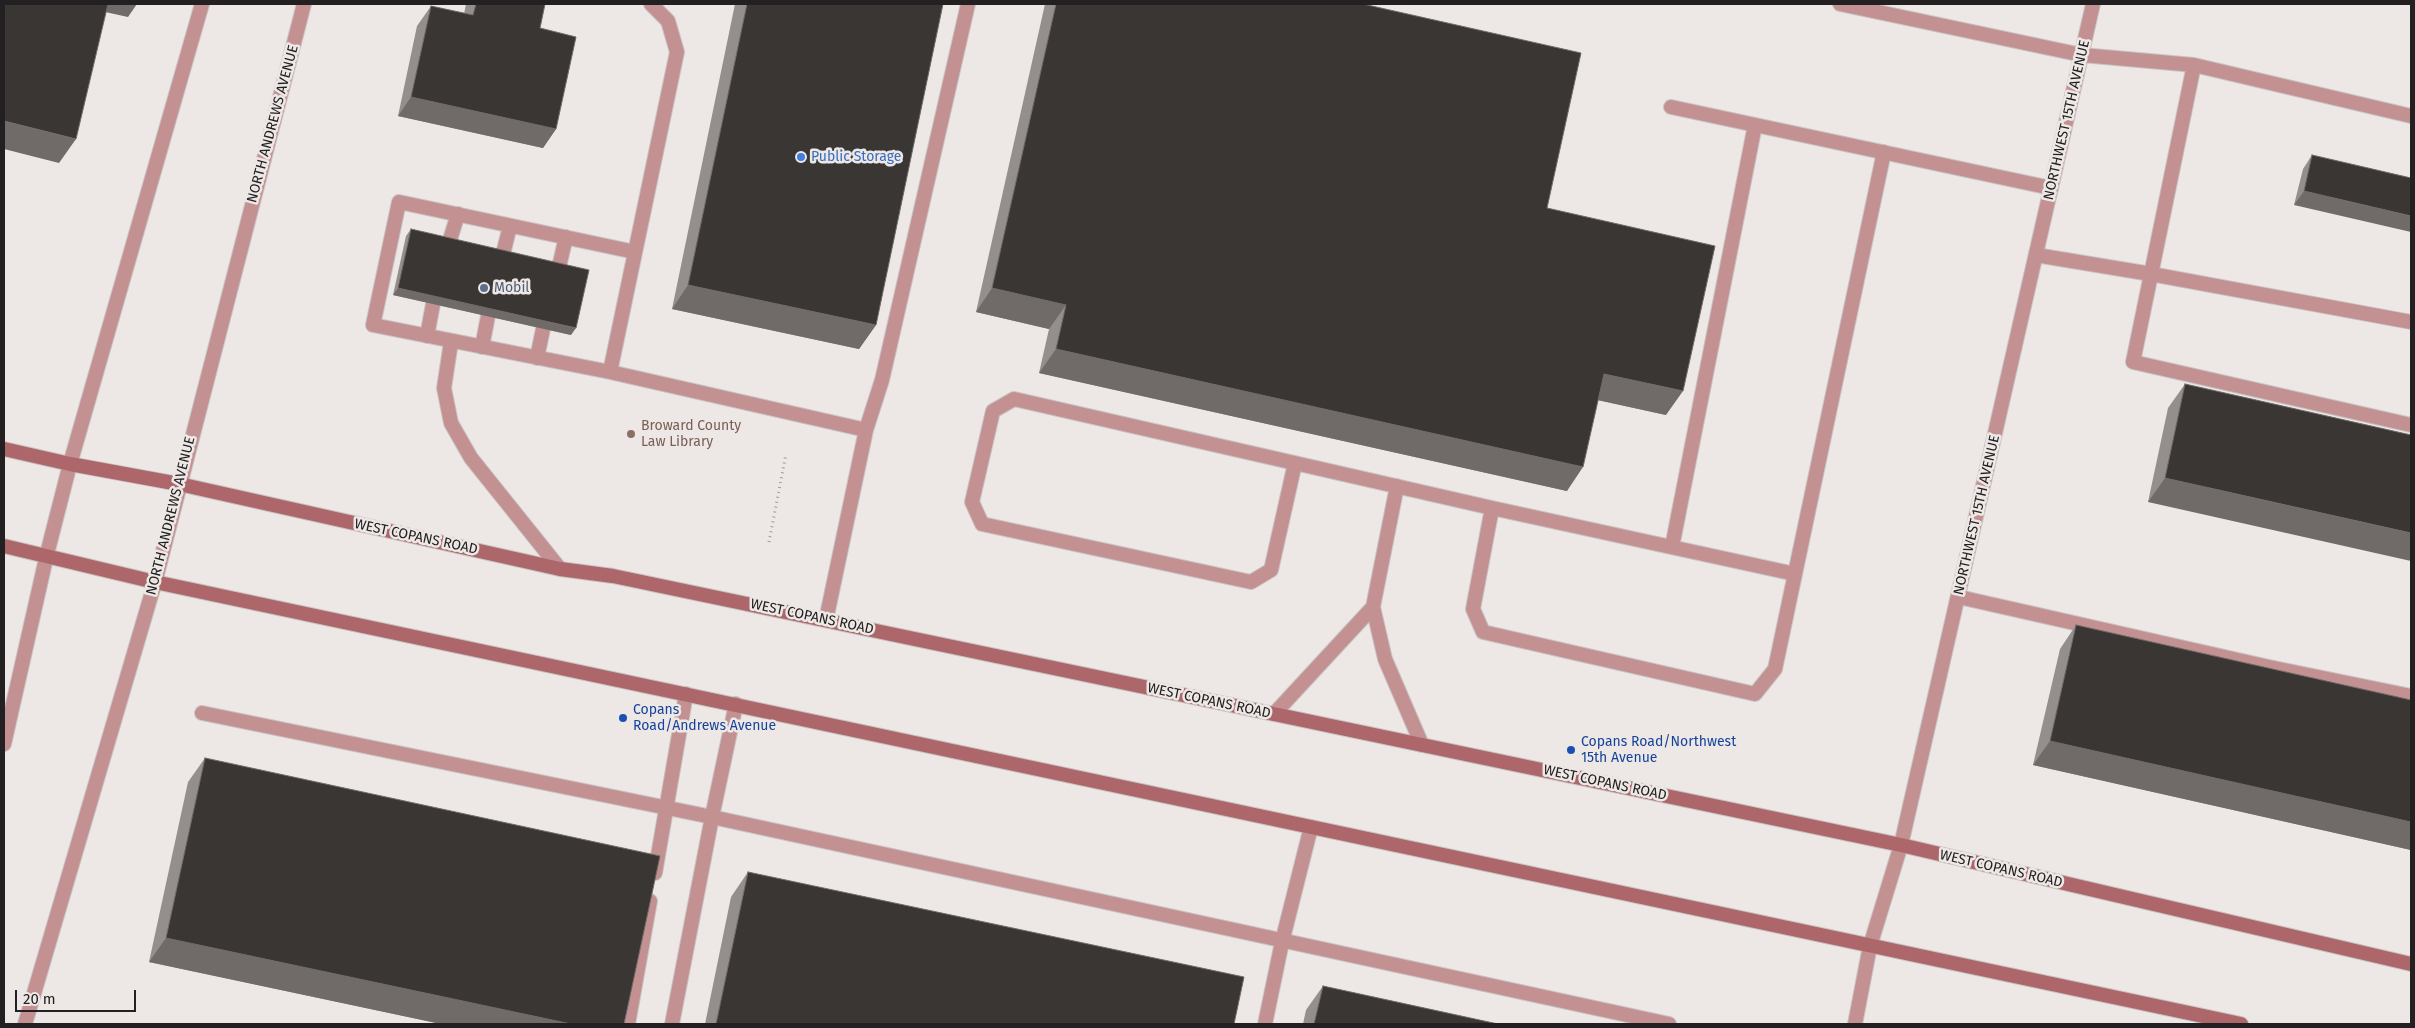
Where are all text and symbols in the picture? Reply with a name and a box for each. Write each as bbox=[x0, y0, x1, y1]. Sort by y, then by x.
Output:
street label: NORTHWEST 15TH AVENUE bbox=[2040, 38, 2094, 202]
street label: NORTH ANDREWS AVENUE bbox=[244, 43, 302, 205]
place label: Public Storage bbox=[811, 149, 901, 165]
marker: Public Storage bbox=[795, 151, 807, 163]
place label: Mobil bbox=[494, 280, 529, 296]
marker: Mobil bbox=[478, 282, 490, 294]
place label: Broward County Law Library bbox=[641, 418, 741, 451]
marker: Broward County Law Library bbox=[625, 428, 637, 440]
street label: NORTHWEST 15TH AVENUE bbox=[1950, 433, 2004, 597]
street label: NORTH ANDREWS AVENUE bbox=[143, 435, 199, 597]
street label: WEST COPANS ROAD bbox=[353, 516, 479, 558]
street label: WEST COPANS ROAD bbox=[749, 596, 875, 638]
street label: WEST COPANS ROAD bbox=[1146, 680, 1272, 722]
place label: Copans Road/Andrews Avenue bbox=[633, 702, 776, 734]
marker: Copans Road/Andrews Avenue bbox=[617, 712, 629, 724]
place label: Copans Road/Northwest 15th Avenue bbox=[1581, 734, 1736, 766]
marker: Copans Road/Northwest 15th Avenue bbox=[1565, 744, 1577, 756]
street label: WEST COPANS ROAD bbox=[1542, 762, 1668, 804]
street label: WEST COPANS ROAD bbox=[1938, 847, 2064, 891]
scale bar bbox=[18, 980, 139, 1012]
text: 20 m bbox=[23, 990, 56, 1008]

